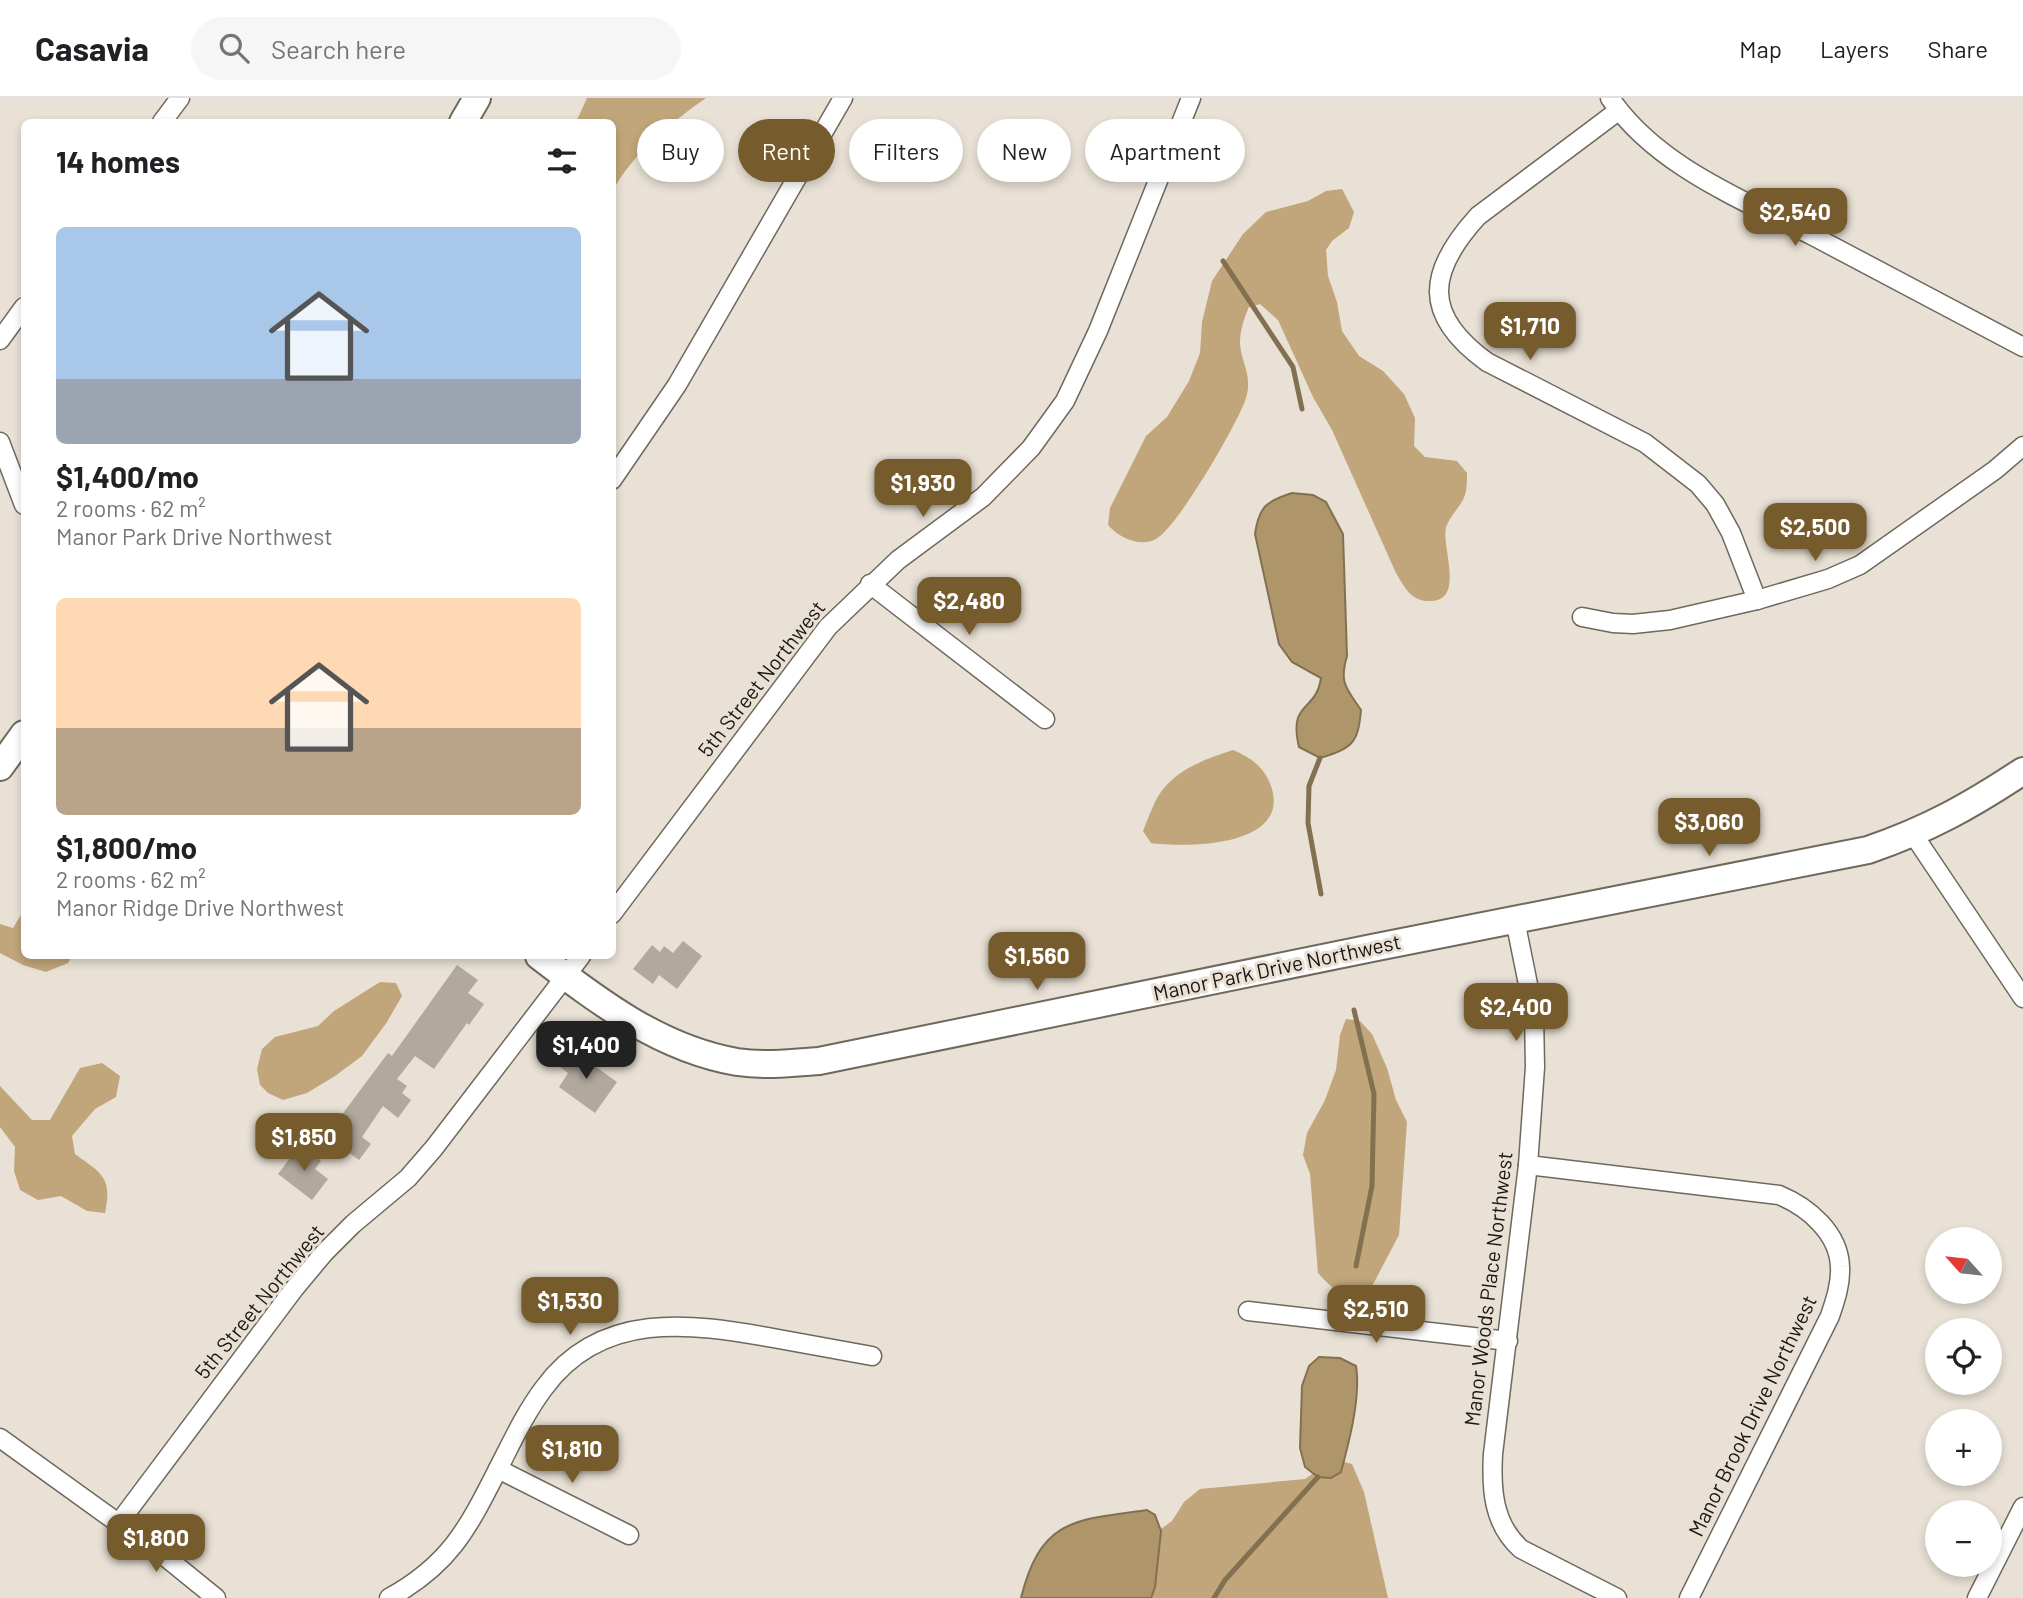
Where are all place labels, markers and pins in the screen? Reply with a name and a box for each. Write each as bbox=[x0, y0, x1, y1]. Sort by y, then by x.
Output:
pin: $2,540 bbox=[1738, 188, 1852, 248]
pin: $1,710 bbox=[1473, 302, 1587, 362]
pin: $1,930 bbox=[866, 460, 980, 519]
pin: $2,500 bbox=[1758, 504, 1872, 563]
pin: $2,480 bbox=[912, 578, 1026, 637]
pin: $3,060 bbox=[1652, 798, 1766, 858]
pin: $1,560 bbox=[980, 932, 1094, 992]
pin: $2,400 bbox=[1459, 984, 1573, 1043]
pin: $1,400 bbox=[529, 1021, 643, 1081]
pin: $1,850 bbox=[247, 1114, 361, 1173]
pin: $1,530 bbox=[513, 1278, 627, 1337]
pin: $2,510 bbox=[1319, 1286, 1433, 1345]
pin: $1,810 bbox=[515, 1426, 629, 1485]
pin: $1,800 bbox=[99, 1514, 213, 1574]

